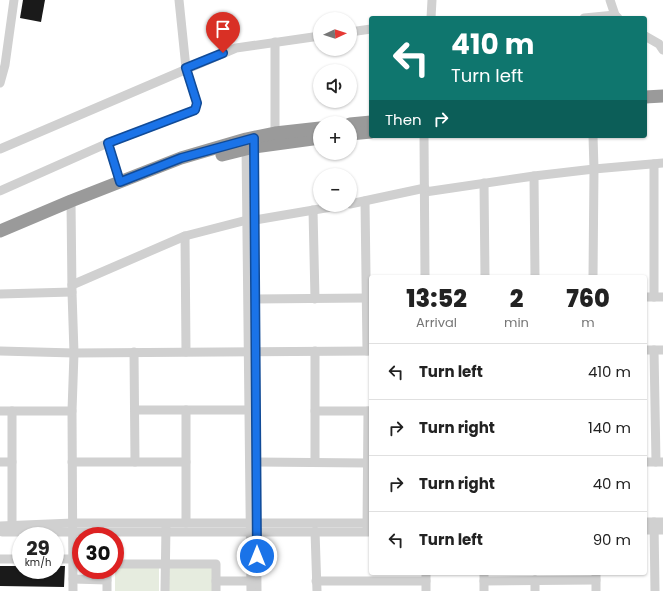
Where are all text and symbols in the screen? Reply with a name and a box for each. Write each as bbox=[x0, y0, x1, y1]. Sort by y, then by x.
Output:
pin bbox=[206, 12, 240, 53]
north arrow bbox=[313, 12, 357, 56]
map controls bbox=[313, 12, 357, 212]
icon: arrive bbox=[212, 18, 234, 40]
text: 410 m bbox=[451, 25, 534, 64]
icon: left bbox=[385, 32, 437, 84]
text: Turn left bbox=[451, 63, 523, 88]
button: sound bbox=[313, 64, 357, 108]
icon: right bbox=[430, 108, 452, 130]
text: Then bbox=[385, 109, 422, 130]
button: + bbox=[313, 116, 357, 160]
button: − bbox=[313, 168, 357, 212]
text: 13:52 bbox=[406, 282, 467, 315]
text: 2 bbox=[510, 282, 523, 315]
text: 760 bbox=[566, 282, 610, 315]
text: Arrival bbox=[416, 313, 457, 332]
text: min bbox=[504, 313, 529, 332]
text: m bbox=[581, 313, 595, 332]
icon: left bbox=[385, 361, 407, 383]
text: Turn left bbox=[419, 361, 483, 382]
text: 410 m bbox=[588, 361, 631, 382]
icon: right bbox=[385, 417, 407, 439]
text: Turn right bbox=[419, 417, 495, 438]
text: 140 m bbox=[588, 417, 631, 438]
icon: right bbox=[385, 473, 407, 495]
text: Turn right bbox=[419, 473, 495, 494]
text: 40 m bbox=[593, 473, 631, 494]
speed limit sign: 30 bbox=[72, 527, 124, 579]
icon: left bbox=[385, 529, 407, 551]
text: Turn left bbox=[419, 529, 483, 550]
text: 90 m bbox=[593, 529, 631, 550]
text: 29 bbox=[26, 534, 50, 562]
position arrow bbox=[236, 535, 278, 577]
text: km/h bbox=[25, 555, 51, 570]

